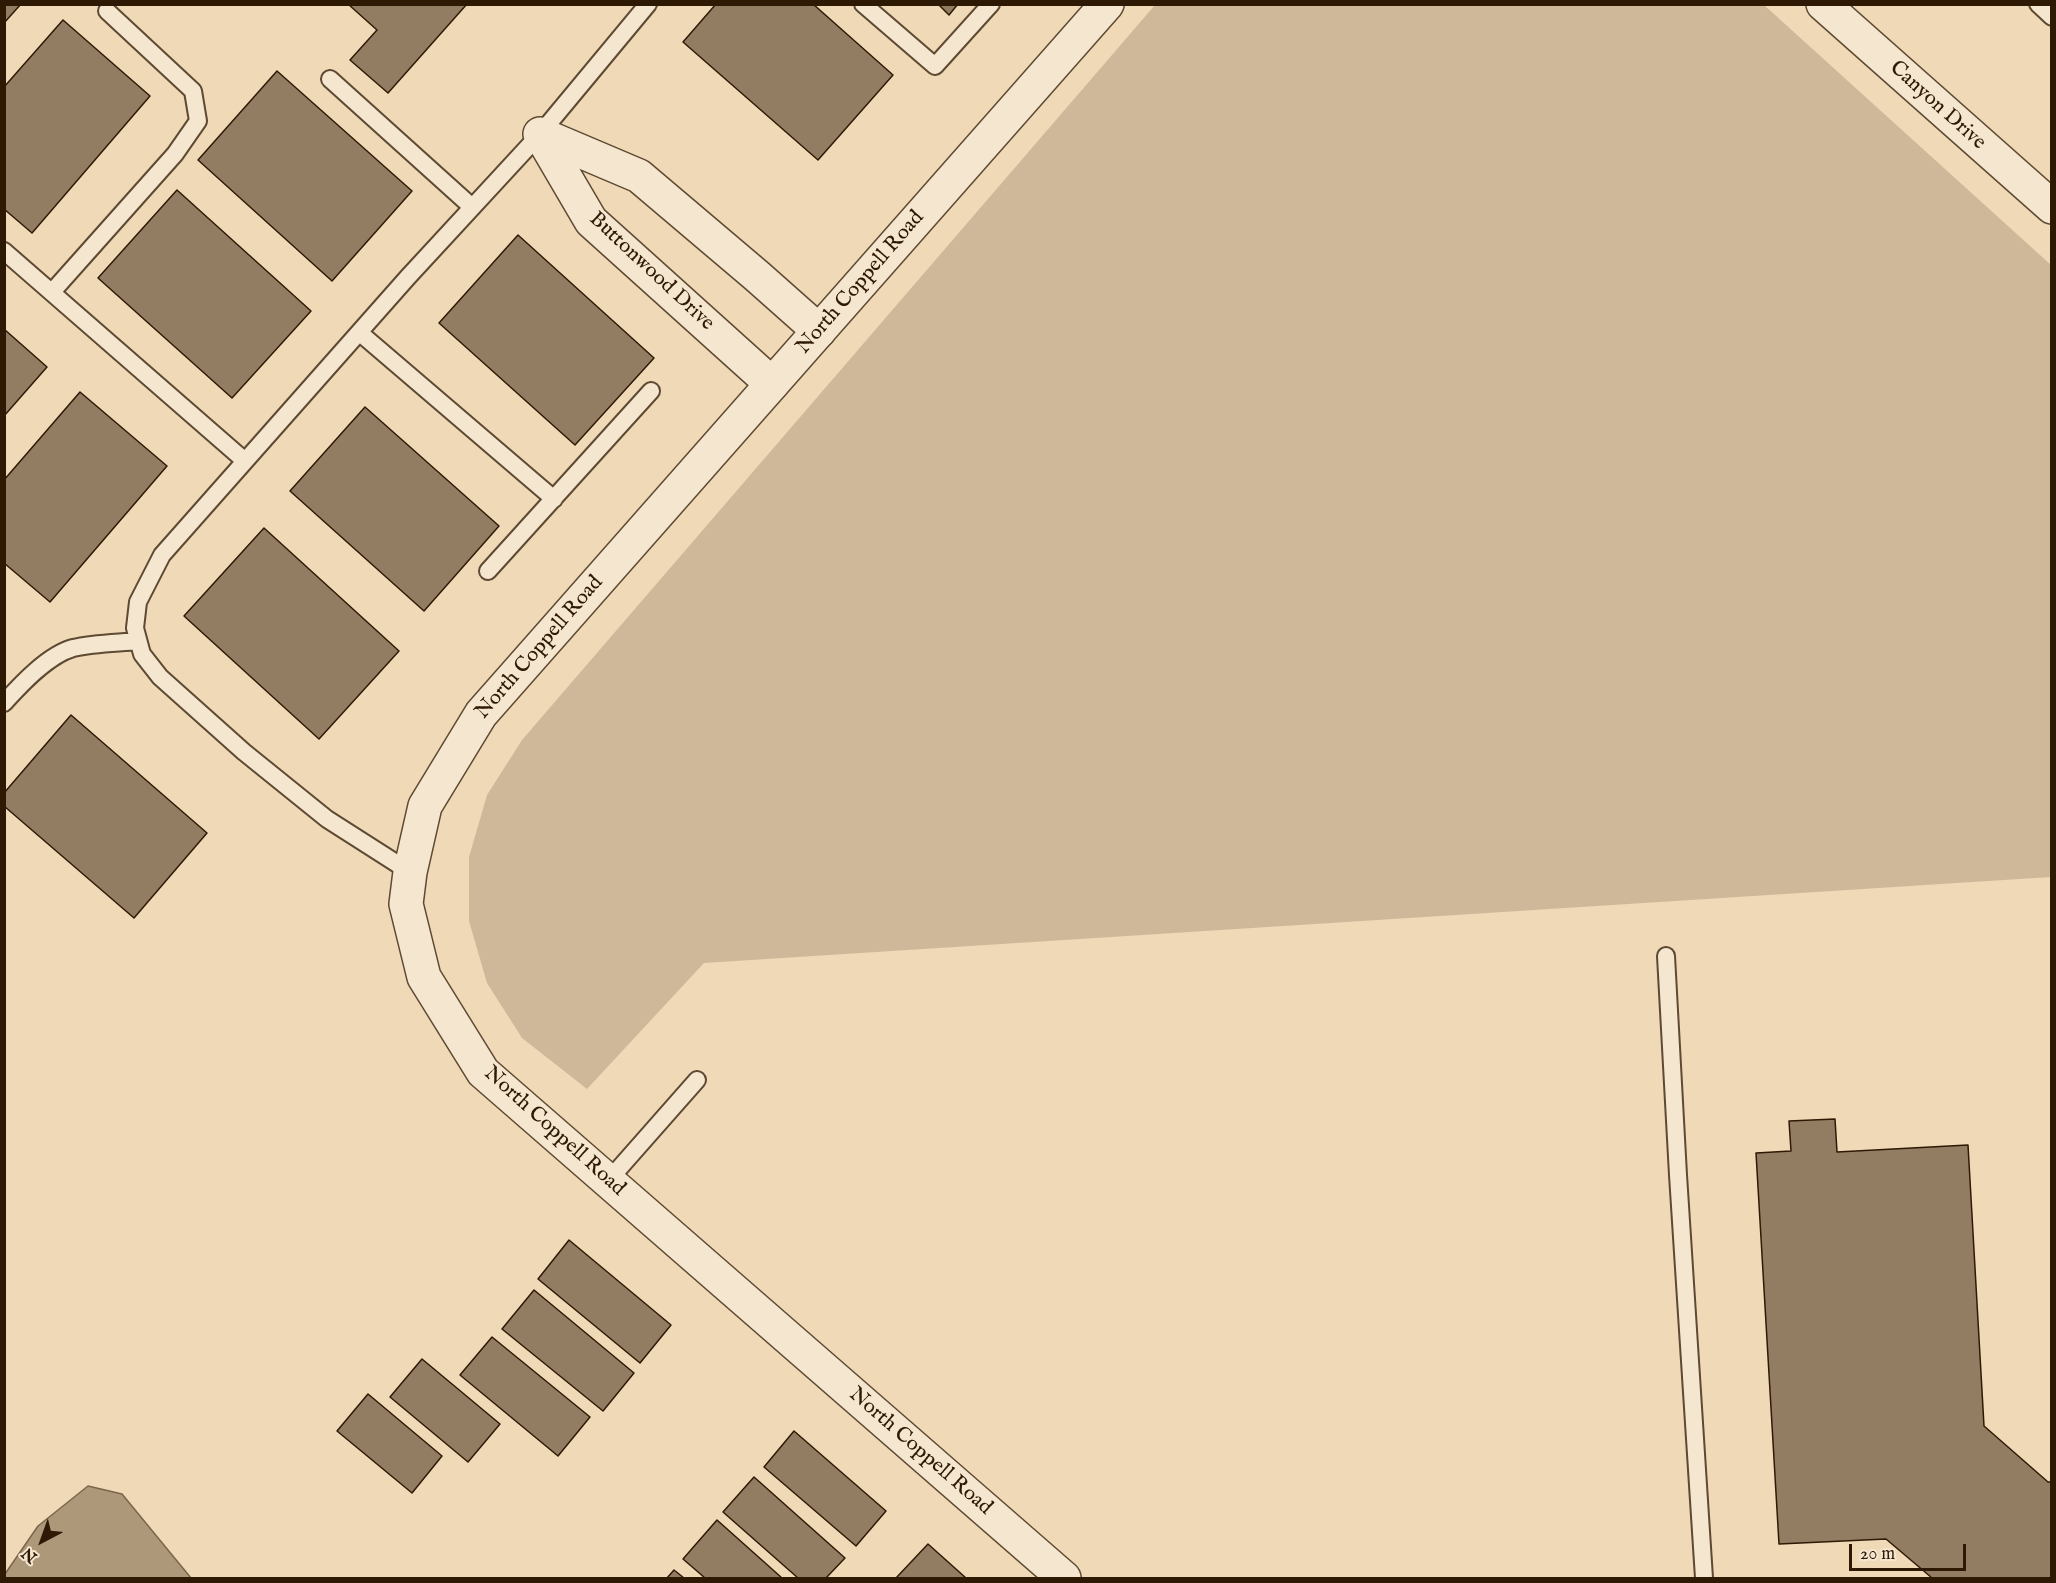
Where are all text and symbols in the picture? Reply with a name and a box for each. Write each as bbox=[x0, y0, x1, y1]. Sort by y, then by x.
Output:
street label: Canyon Drive bbox=[1884, 56, 1990, 156]
street label: North Coppell Road bbox=[792, 206, 930, 360]
street label: Buttonwood Drive bbox=[583, 207, 719, 337]
street label: North Coppell Road bbox=[471, 571, 609, 725]
street label: North Coppell Road bbox=[478, 1062, 630, 1202]
street label: North Coppell Road bbox=[843, 1383, 997, 1521]
north arrow bbox=[12, 1511, 72, 1571]
scale bar bbox=[1852, 1532, 1969, 1570]
text: N bbox=[18, 1542, 42, 1567]
text: 20 m bbox=[1860, 1543, 1895, 1566]

